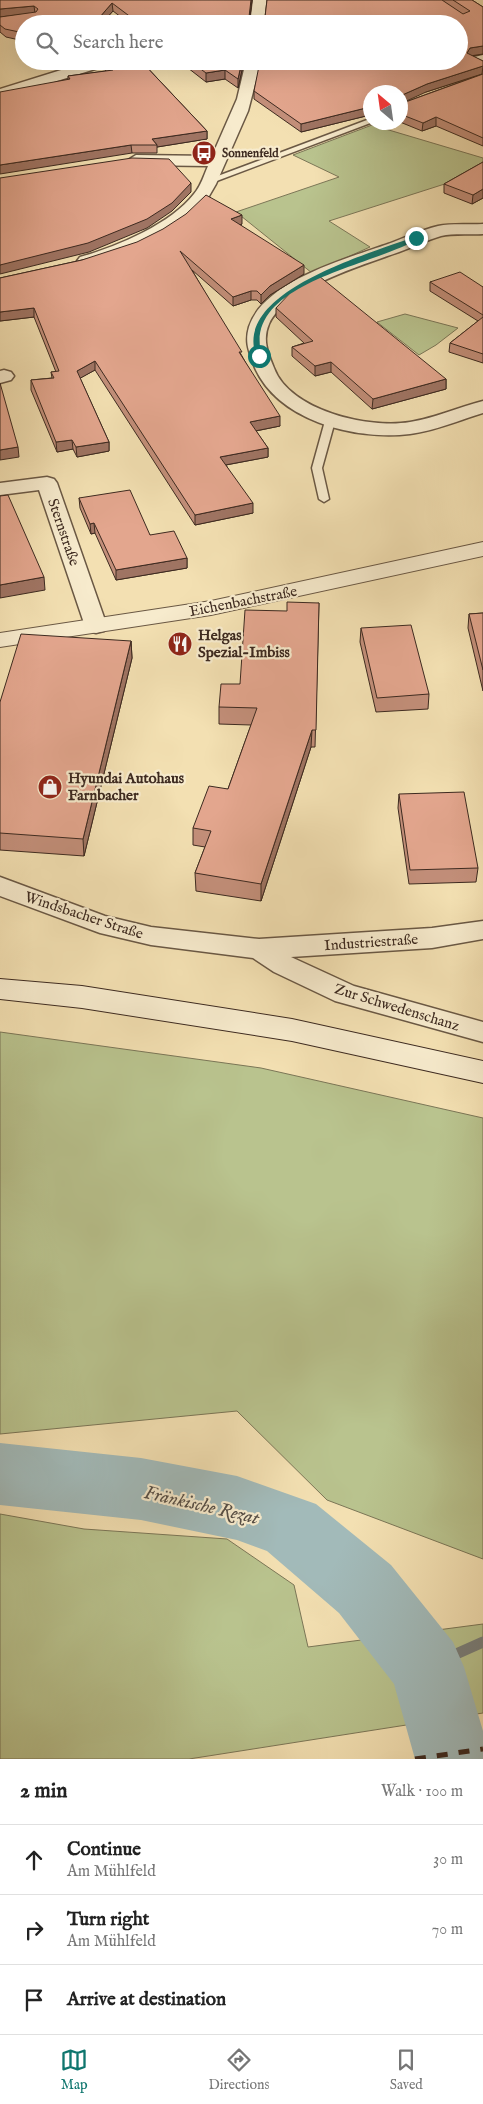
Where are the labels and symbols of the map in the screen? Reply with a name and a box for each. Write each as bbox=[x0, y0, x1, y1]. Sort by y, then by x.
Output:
north arrow bbox=[363, 85, 408, 130]
bus stop icon: Sonnenfeld bbox=[191, 140, 217, 166]
place label: Sonnenfeld bbox=[222, 146, 279, 161]
route end bbox=[405, 227, 428, 250]
route start bbox=[248, 345, 271, 368]
street label: Sternstraße bbox=[43, 496, 84, 569]
street label: Eichenbachstraße bbox=[188, 582, 299, 621]
place label: Helgas Spezial-Imbiss bbox=[198, 626, 290, 662]
restaurant icon: Helgas Spezial-Imbiss bbox=[167, 631, 193, 657]
place label: Hyundai Autohaus Farnbacher bbox=[68, 769, 185, 805]
shop icon: Hyundai Autohaus Farnbacher bbox=[37, 774, 63, 800]
street label: Windsbacher Straße bbox=[22, 887, 146, 944]
street label: Industriestraße bbox=[323, 930, 419, 955]
street label: Zur Schwedenschanz bbox=[332, 979, 462, 1036]
water label: Fränkische Rezat bbox=[142, 1481, 262, 1531]

